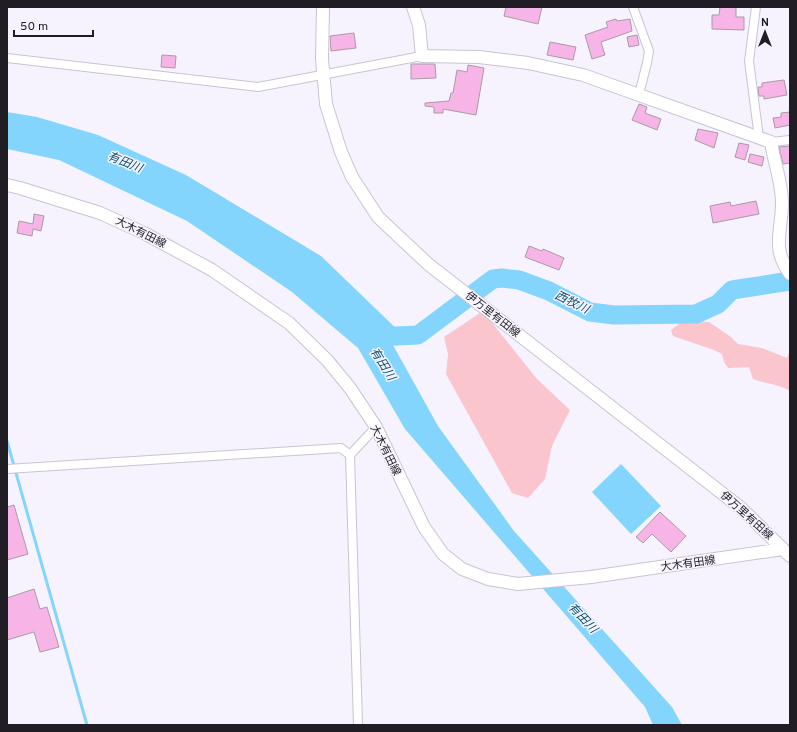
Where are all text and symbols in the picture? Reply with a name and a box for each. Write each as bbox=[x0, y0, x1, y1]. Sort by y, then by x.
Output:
scale bar bbox=[14, 12, 93, 38]
north arrow bbox=[745, 12, 785, 52]
text: N bbox=[761, 16, 769, 30]
text: 50 m bbox=[20, 19, 48, 35]
water label: 有田川 bbox=[105, 149, 146, 178]
street label: 大木有田線 bbox=[113, 214, 168, 252]
water label: 西牧川 bbox=[552, 288, 593, 319]
street label: 伊万里有田線 bbox=[462, 289, 523, 341]
water label: 有田川 bbox=[366, 345, 400, 386]
street label: 大木有田線 bbox=[367, 423, 403, 478]
street label: 伊万里有田線 bbox=[717, 488, 776, 543]
street label: 大木有田線 bbox=[660, 553, 716, 575]
water label: 有田川 bbox=[564, 600, 602, 639]

